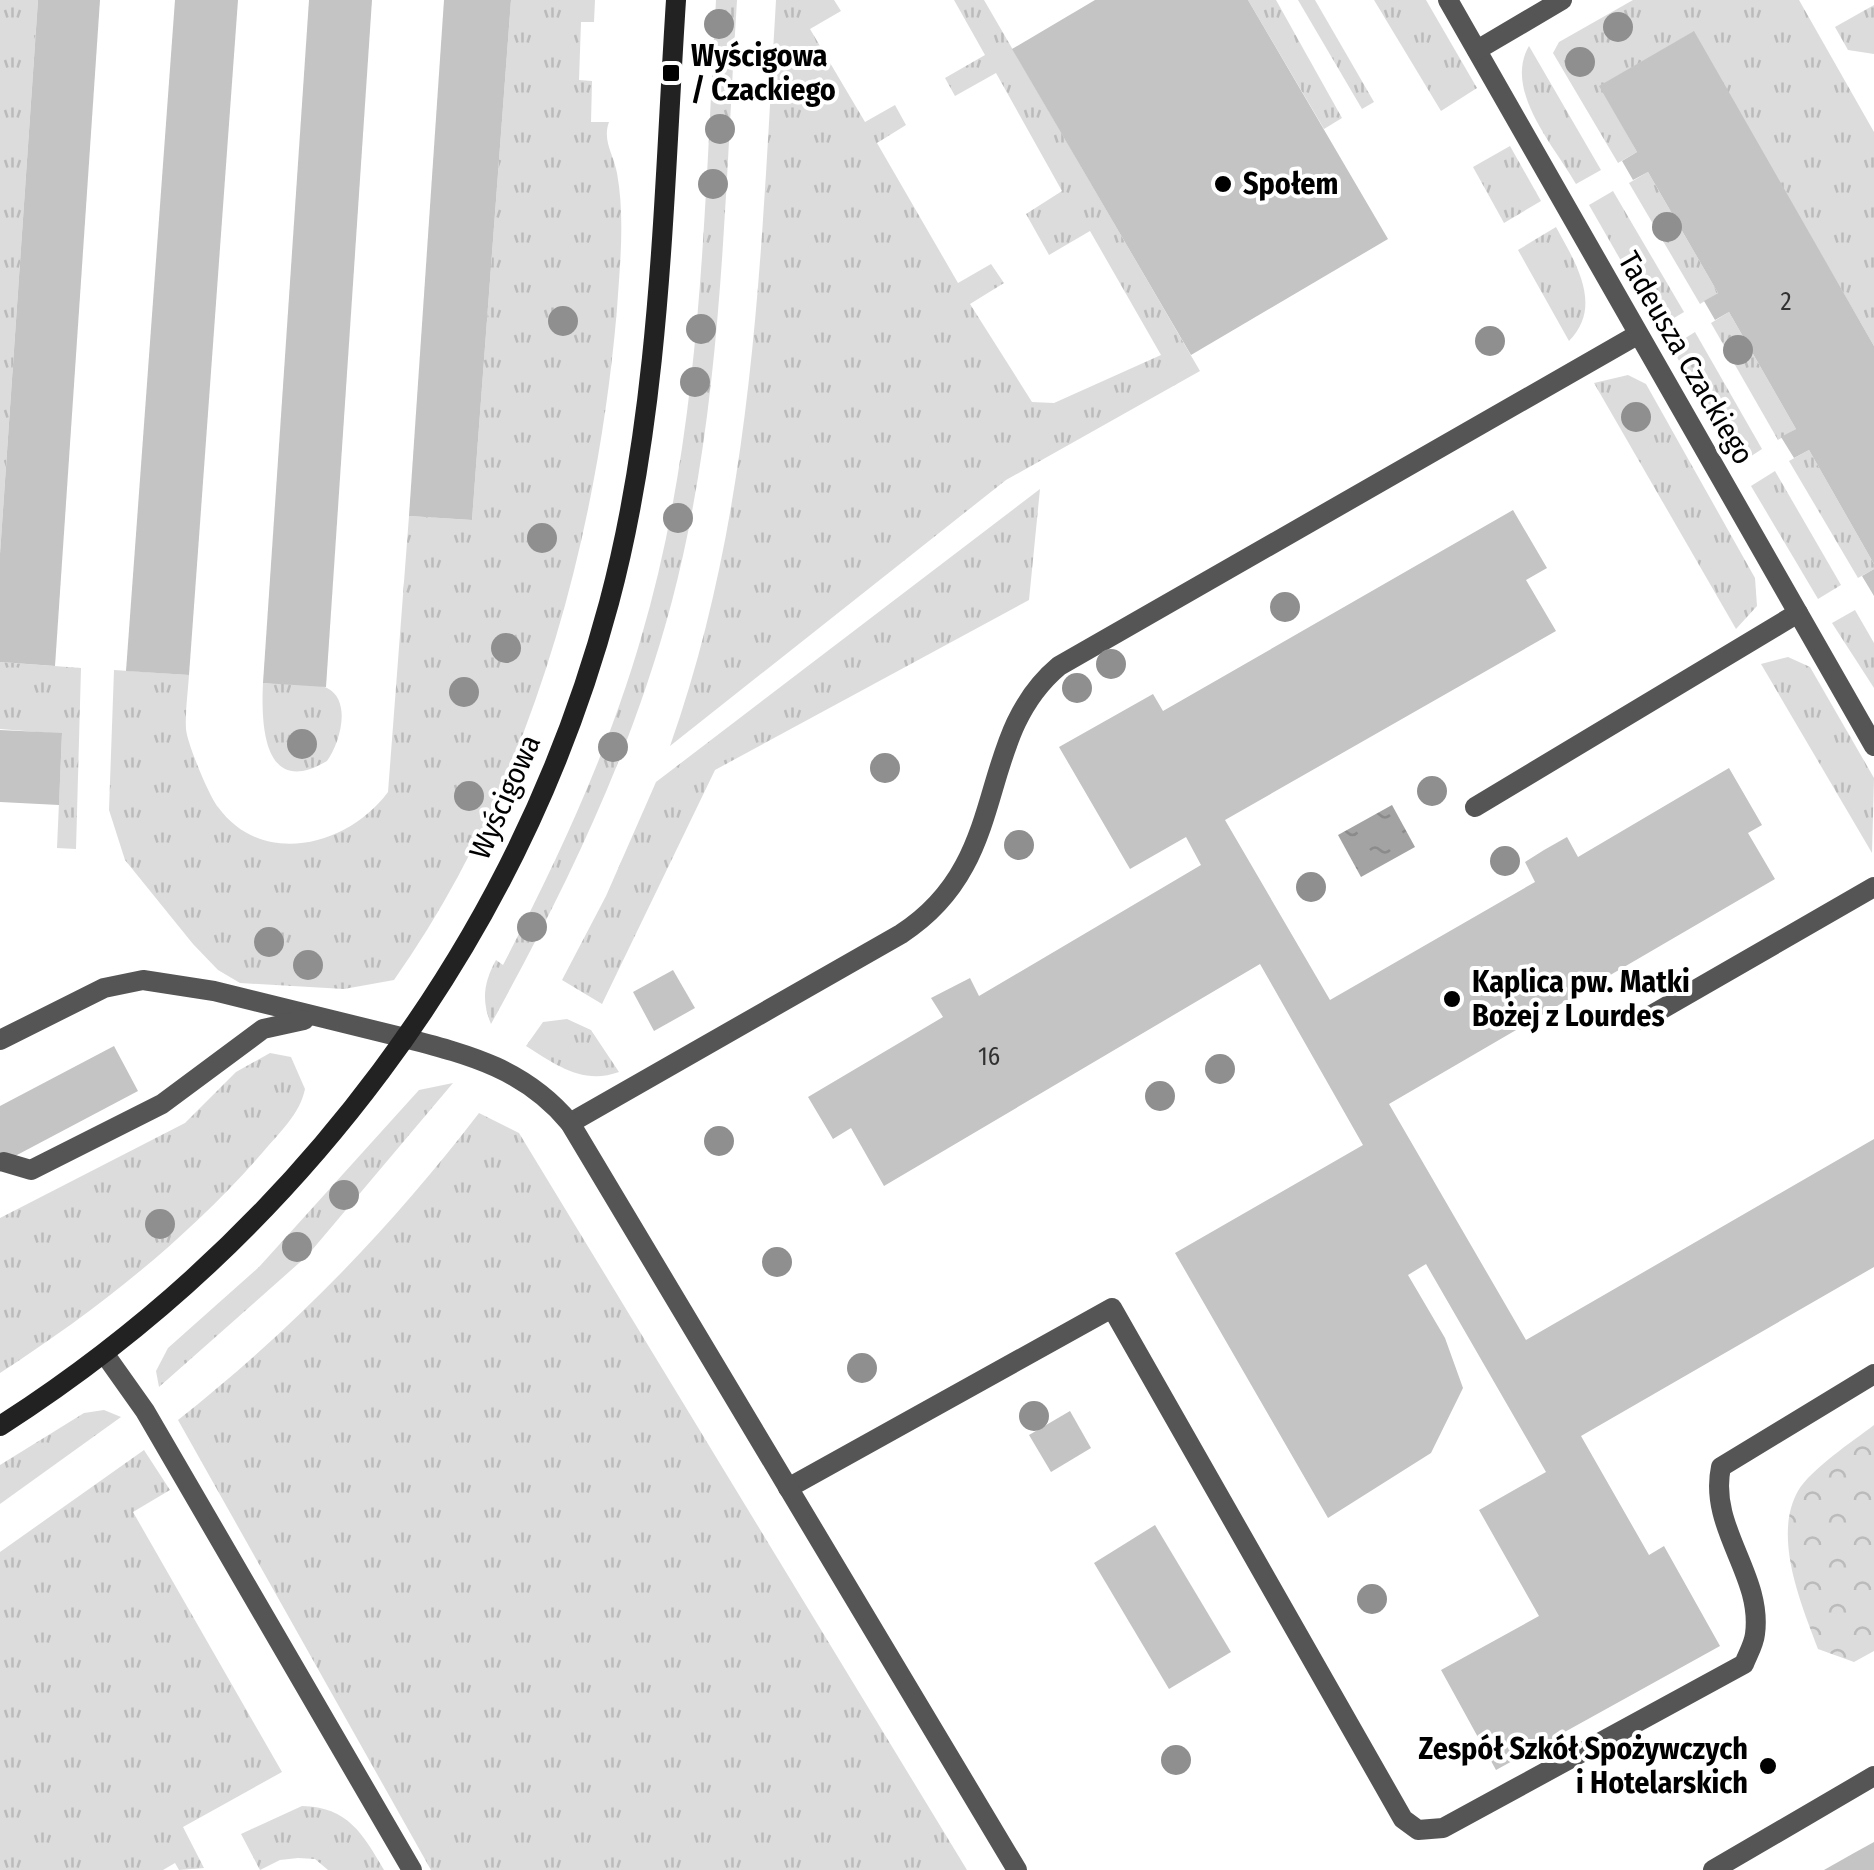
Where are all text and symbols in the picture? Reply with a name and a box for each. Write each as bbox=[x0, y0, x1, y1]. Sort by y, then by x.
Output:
place label: Wyścigowa / Czackiego bbox=[691, 38, 836, 108]
marker: Wyścigowa / Czackiego bbox=[660, 62, 682, 84]
place label: Społem bbox=[1243, 166, 1338, 202]
marker: Społem bbox=[1212, 173, 1234, 195]
street label: Tadeusza Czackiego bbox=[1610, 245, 1762, 471]
house number: 2 bbox=[1780, 287, 1792, 317]
street label: Wyścigowa bbox=[462, 729, 548, 865]
place label: Kaplica pw. Matki Bożej z Lourdes bbox=[1472, 964, 1690, 1034]
marker: Kaplica pw. Matki Bożej z Lourdes bbox=[1441, 988, 1463, 1010]
house number: 16 bbox=[978, 1042, 1000, 1072]
place label: Zespół Szkół Spożywczych i Hotelarskich bbox=[1419, 1731, 1748, 1801]
marker: Zespół Szkół Spożywczych i Hotelarskich bbox=[1757, 1755, 1779, 1777]

